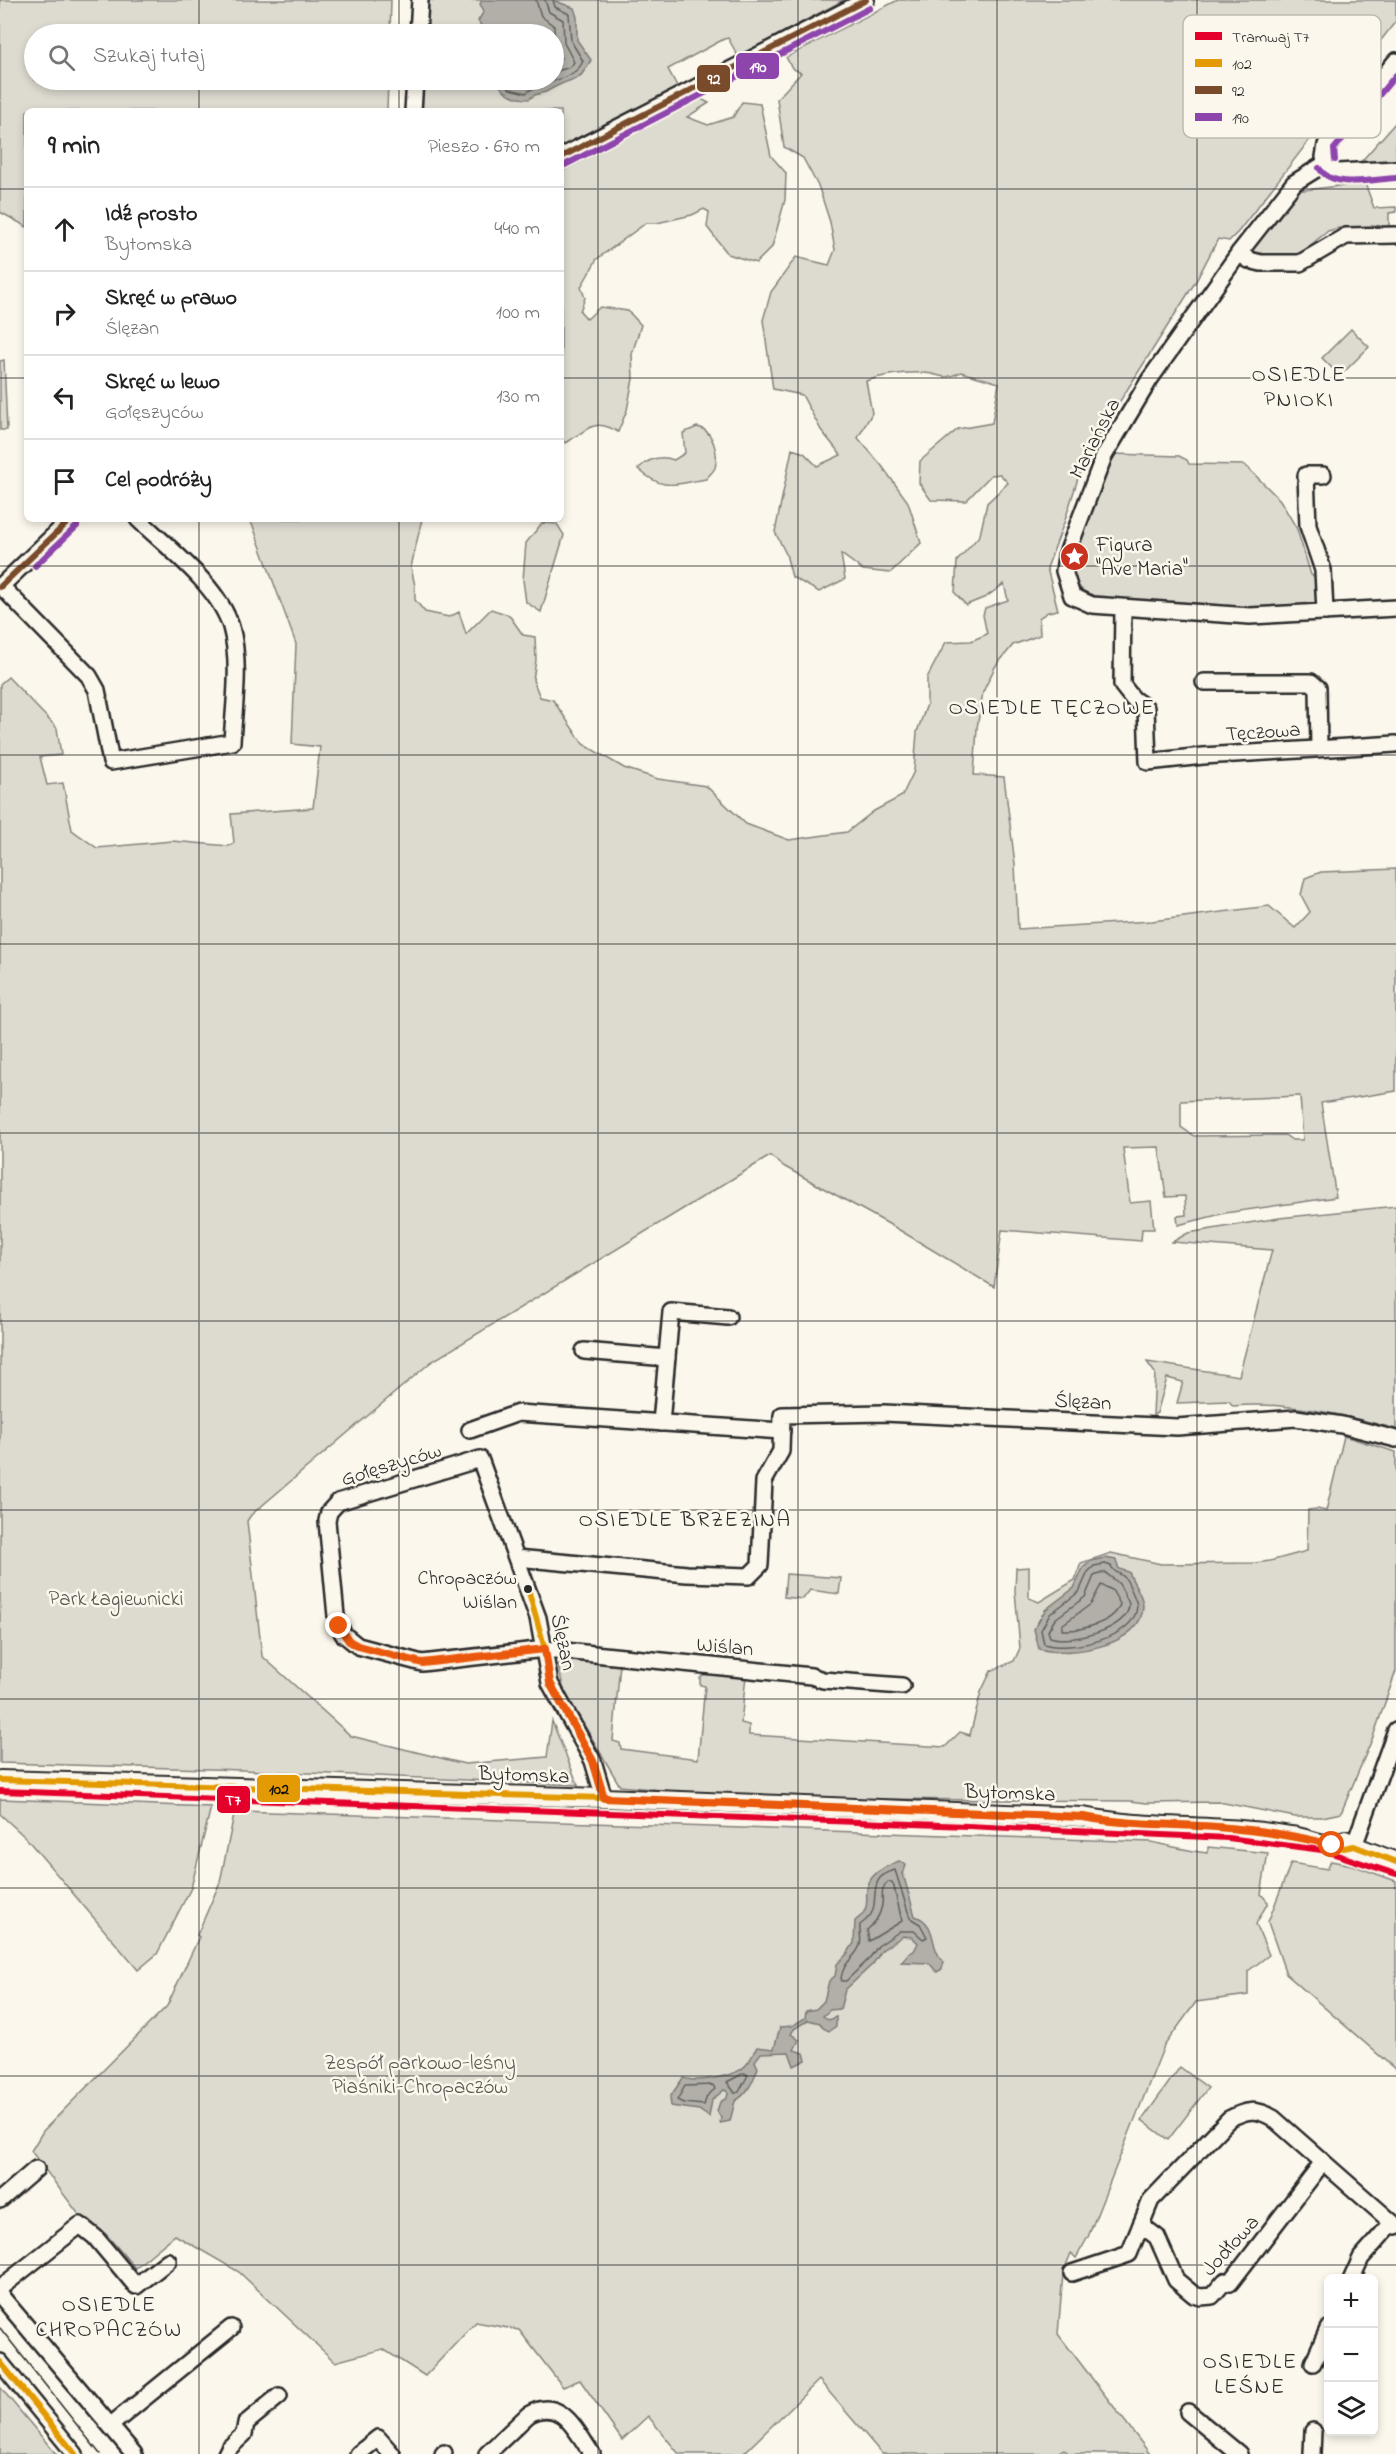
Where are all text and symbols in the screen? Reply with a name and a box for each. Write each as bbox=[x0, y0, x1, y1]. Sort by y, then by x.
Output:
legend bbox=[1183, 15, 1381, 138]
search box bbox=[24, 24, 564, 90]
text: Tramwaj T7 bbox=[1232, 26, 1310, 50]
icon: search bbox=[45, 41, 78, 74]
text: Szukaj tutaj bbox=[93, 41, 204, 73]
line badge: 190 bbox=[735, 52, 780, 80]
text: 102 bbox=[1232, 53, 1252, 77]
text: 190 bbox=[750, 56, 766, 80]
line badge: 92 bbox=[696, 64, 731, 93]
text: 92 bbox=[707, 68, 720, 92]
text: 92 bbox=[1232, 80, 1245, 104]
text: 190 bbox=[1232, 107, 1249, 131]
text: 9 min bbox=[48, 128, 100, 166]
text: Pieszo · 670 m bbox=[428, 133, 540, 162]
text: Idź prosto bbox=[105, 199, 198, 231]
icon: ahead bbox=[48, 213, 81, 246]
text: 440 m bbox=[494, 215, 540, 244]
text: Bytomska bbox=[105, 231, 192, 260]
text: Skręć w prawo bbox=[105, 283, 237, 315]
icon: right bbox=[48, 297, 81, 330]
text: 100 m bbox=[496, 299, 540, 328]
text: Ślęzan bbox=[105, 315, 159, 344]
district label: OSIEDLE PNIOKI bbox=[1251, 360, 1347, 417]
text: Skręć w lewo bbox=[105, 367, 220, 399]
icon: left bbox=[48, 381, 81, 414]
text: 130 m bbox=[496, 383, 540, 412]
street label: Mariańska bbox=[1063, 393, 1129, 485]
text: Gołęszyców bbox=[105, 399, 204, 428]
icon: arrive bbox=[48, 465, 81, 498]
text: Cel podróży bbox=[105, 465, 212, 497]
place label: Figura "Ave Maria" bbox=[1095, 531, 1188, 585]
place icon: Figura "Ave Maria" bbox=[1059, 540, 1091, 572]
district label: OSIEDLE TĘCZOWE bbox=[948, 693, 1156, 725]
street label: Tęczowa bbox=[1225, 715, 1301, 751]
street label: Ślęzan bbox=[1054, 1387, 1112, 1419]
street label: Gołęszyców bbox=[338, 1436, 446, 1497]
district label: OSIEDLE BRZEZINA bbox=[578, 1505, 792, 1537]
place label: Chropaczów Wiślan bbox=[417, 1565, 517, 1618]
marker: Chropaczów Wiślan bbox=[522, 1583, 534, 1595]
park label: Park Łagiewnicki bbox=[48, 1585, 184, 1617]
street label: Ślęzan bbox=[541, 1611, 583, 1673]
route end bbox=[325, 1612, 351, 1638]
street label: Wiślan bbox=[695, 1631, 755, 1665]
street label: Bytomska bbox=[477, 1759, 570, 1795]
line badge: 102 bbox=[256, 1774, 301, 1803]
street label: Bytomska bbox=[963, 1777, 1056, 1813]
text: 102 bbox=[269, 1778, 289, 1802]
line badge: T7 bbox=[216, 1785, 251, 1814]
text: T7 bbox=[225, 1789, 241, 1813]
route start bbox=[1318, 1831, 1344, 1857]
park label: Zespół parkowo-leśny Piaśniki-Chropaczów bbox=[324, 2049, 516, 2103]
street label: Jodłowa bbox=[1196, 2209, 1267, 2284]
map controls bbox=[1324, 2274, 1378, 2436]
button: + bbox=[1324, 2274, 1378, 2328]
district label: OSIEDLE CHROPACZÓW bbox=[36, 2290, 182, 2347]
button: − bbox=[1324, 2328, 1378, 2382]
district label: OSIEDLE LEŚNE bbox=[1202, 2347, 1298, 2404]
button: layers bbox=[1324, 2382, 1378, 2436]

